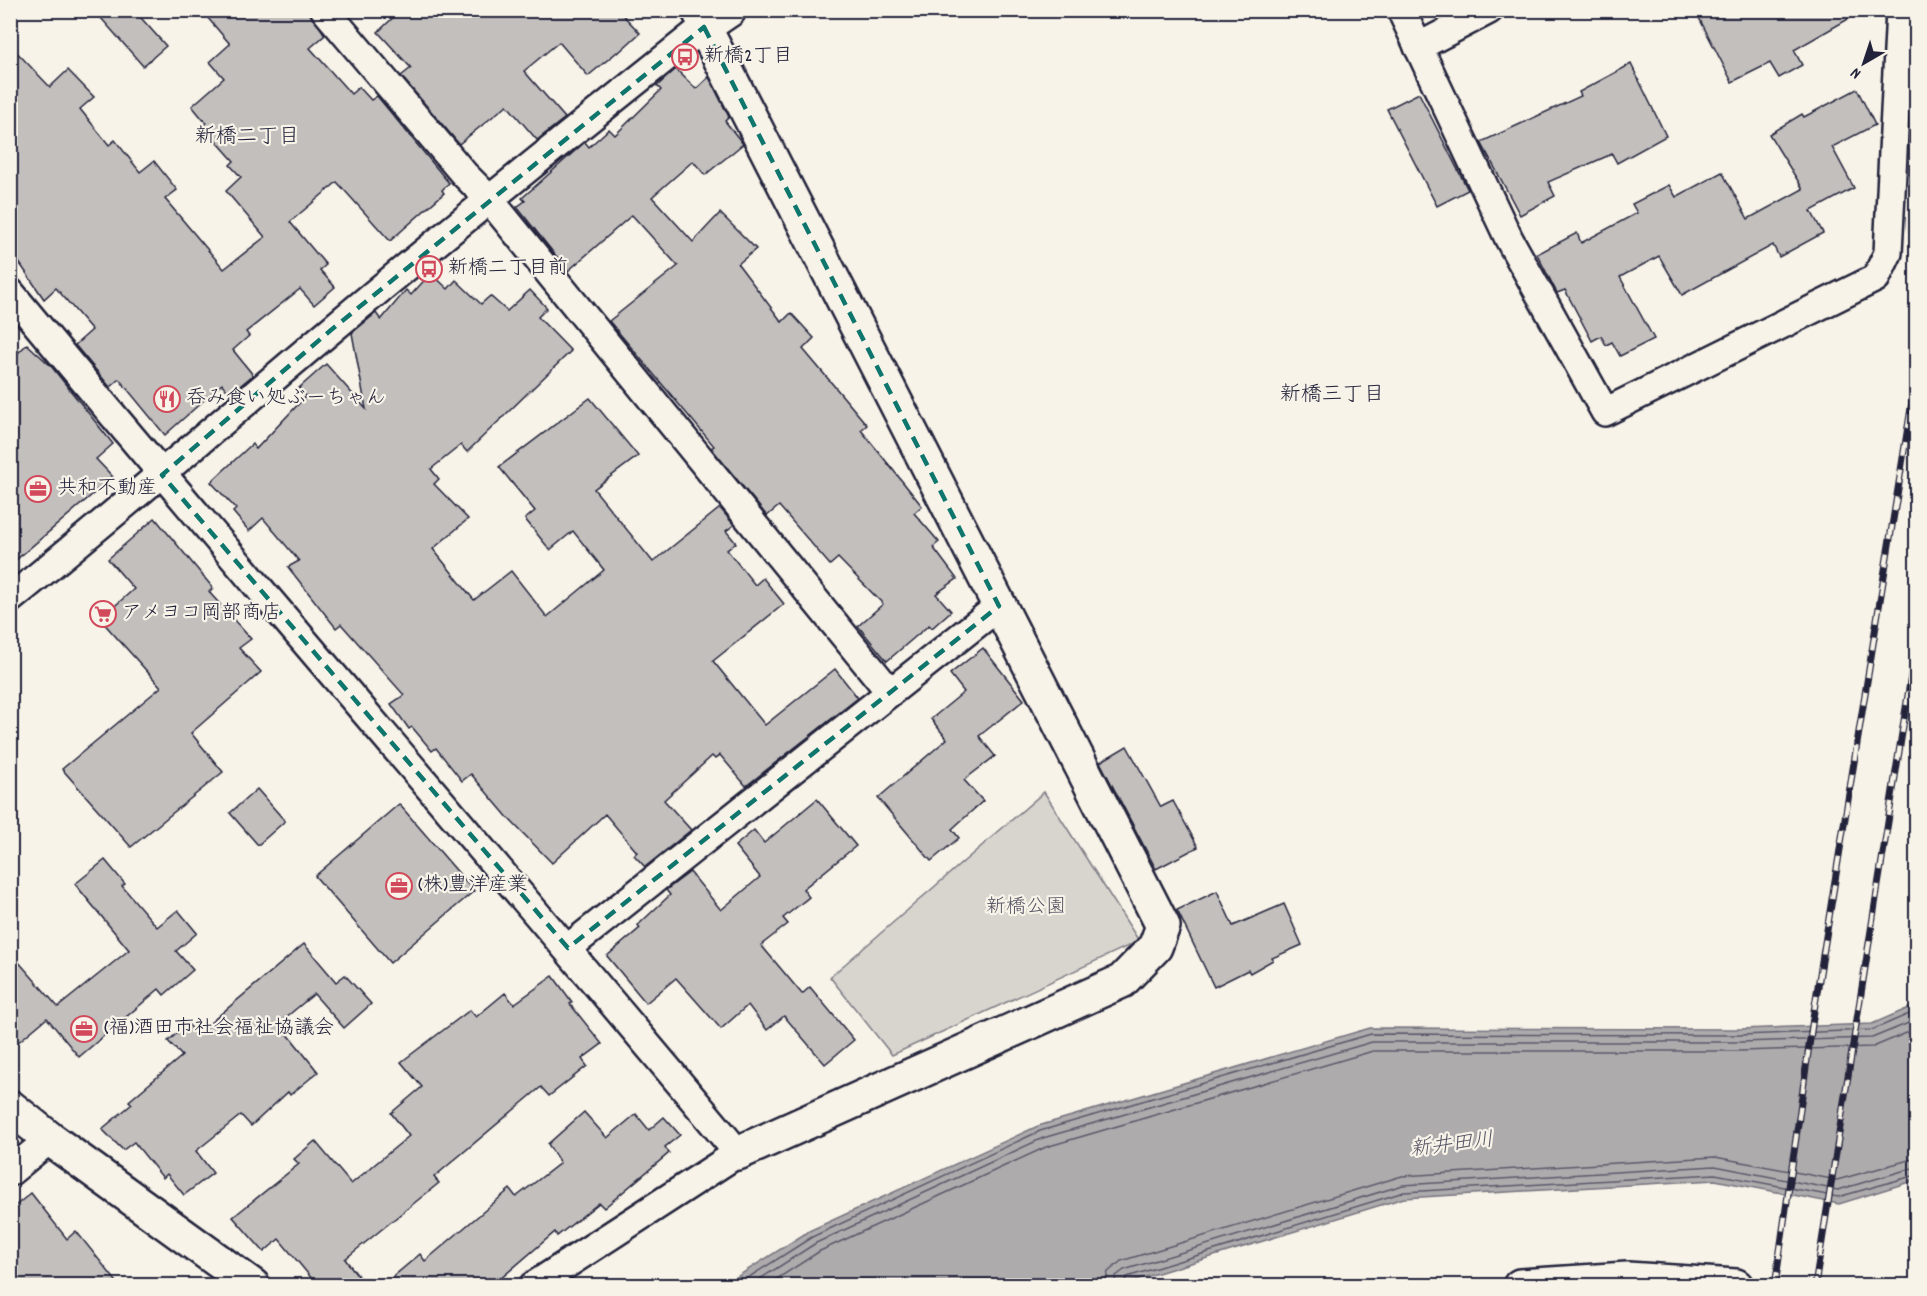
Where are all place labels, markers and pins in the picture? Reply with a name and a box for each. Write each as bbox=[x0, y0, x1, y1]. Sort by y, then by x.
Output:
bus stop icon: 新橋2丁目 bbox=[670, 42, 700, 72]
place label: 新橋2丁目 bbox=[704, 43, 793, 71]
bus stop icon: 新橋二丁目前 bbox=[414, 254, 444, 284]
place label: 新橋二丁目前 bbox=[448, 255, 568, 283]
restaurant icon: 呑み食い処ぶーちゃん bbox=[152, 384, 182, 414]
place label: 呑み食い処ぶーちゃん bbox=[186, 385, 386, 413]
office icon: 共和不動産 bbox=[23, 474, 53, 504]
place label: 共和不動産 bbox=[57, 475, 157, 503]
supermarket icon: アメヨコ岡部商店 bbox=[88, 599, 118, 629]
place label: アメヨコ岡部商店 bbox=[122, 600, 281, 628]
office icon: (株)豊洋産業 bbox=[384, 871, 414, 901]
place label: (株)豊洋産業 bbox=[418, 872, 528, 900]
office icon: (福)酒田市社会福祉協議会 bbox=[69, 1014, 99, 1044]
place label: (福)酒田市社会福祉協議会 bbox=[104, 1015, 334, 1043]

